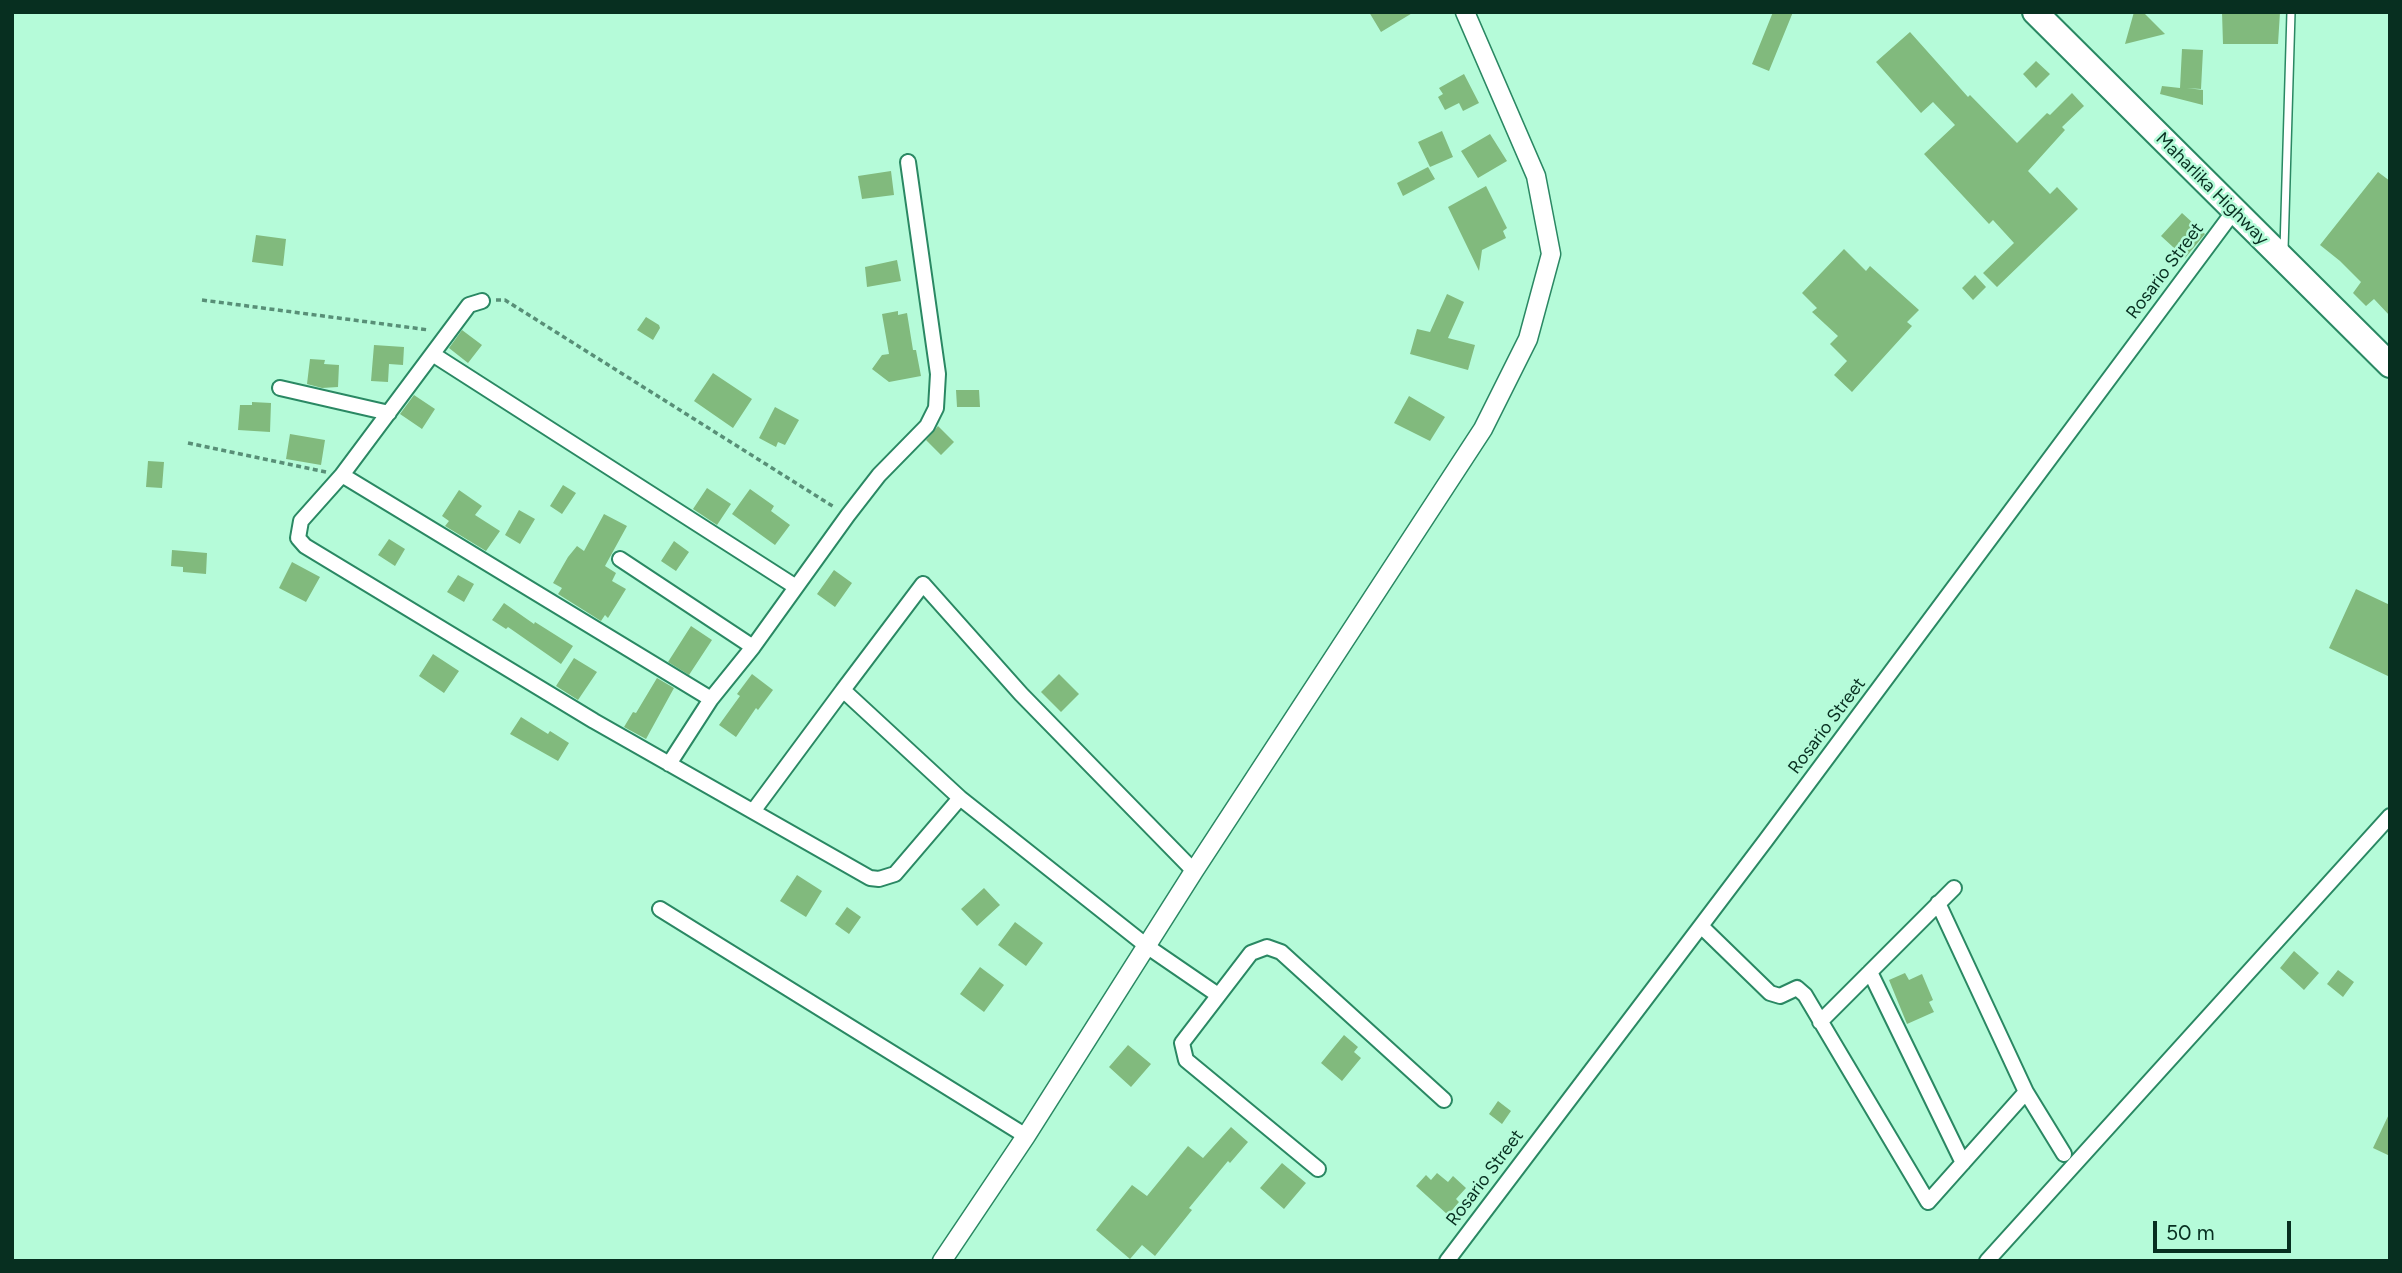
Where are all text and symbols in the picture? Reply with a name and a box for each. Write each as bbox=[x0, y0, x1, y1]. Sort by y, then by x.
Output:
street label: Maharlika Highway bbox=[2151, 128, 2273, 250]
street label: Rosario Street bbox=[2122, 219, 2208, 323]
street label: Rosario Street bbox=[1784, 674, 1870, 778]
street label: Rosario Street bbox=[1442, 1126, 1528, 1230]
scale bar bbox=[2157, 1206, 2295, 1250]
text: 50 m bbox=[2166, 1220, 2215, 1245]

